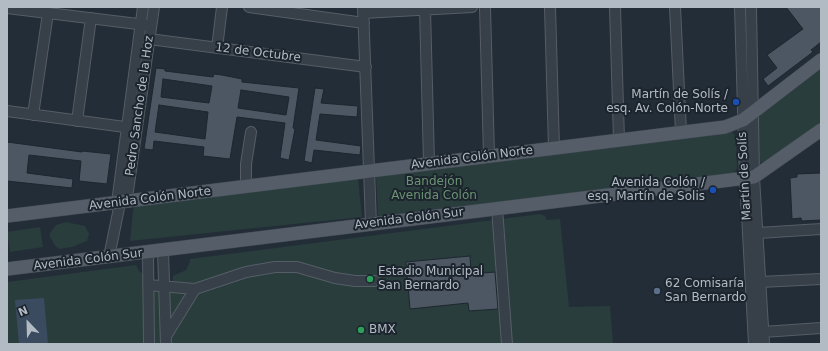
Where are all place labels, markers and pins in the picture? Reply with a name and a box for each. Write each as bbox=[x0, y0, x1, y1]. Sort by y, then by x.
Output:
place label: Martín de Solís / esq. Av. Colón-Norte bbox=[606, 88, 728, 116]
marker: Martín de Solís / esq. Av. Colón-Norte bbox=[731, 97, 741, 107]
place label: Avenida Colón / esq. Martín de Solis bbox=[587, 176, 705, 204]
marker: Avenida Colón / esq. Martín de Solis bbox=[708, 185, 718, 195]
place label: Estadio Municipal San Bernardo bbox=[378, 265, 483, 293]
marker: Estadio Municipal San Bernardo bbox=[365, 274, 375, 284]
place label: 62 Comisaría San Bernardo bbox=[665, 277, 746, 305]
marker: 62 Comisaría San Bernardo bbox=[652, 286, 662, 296]
place label: BMX bbox=[369, 323, 396, 337]
marker: BMX bbox=[356, 325, 366, 335]

